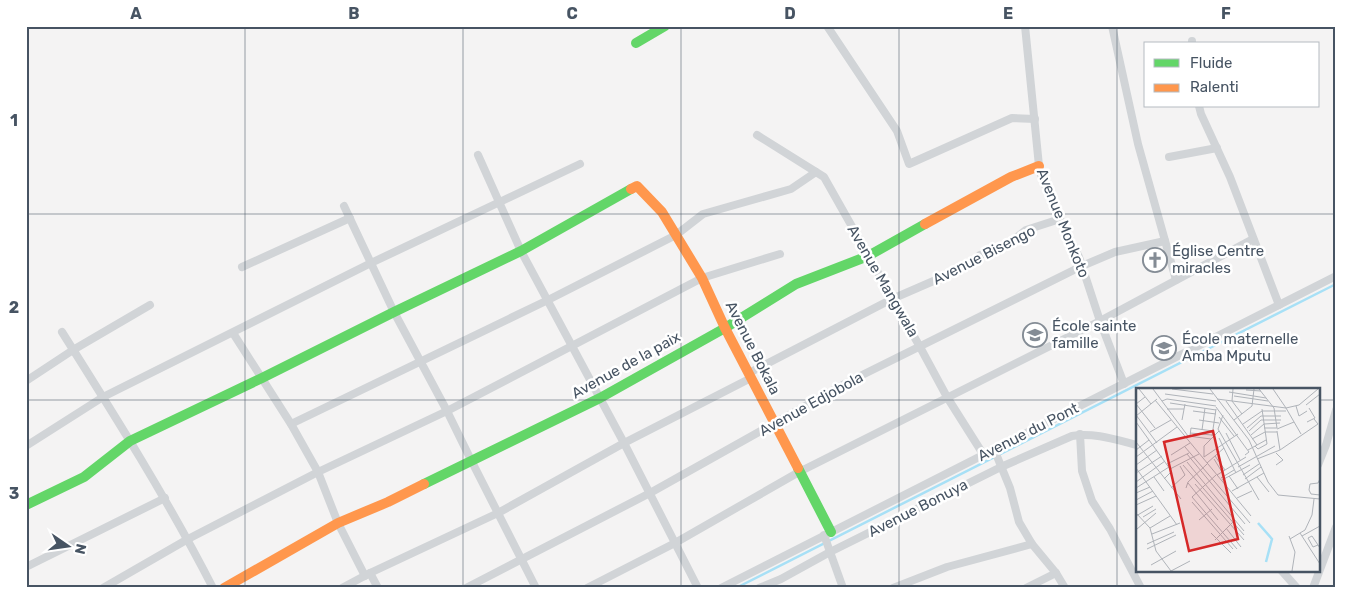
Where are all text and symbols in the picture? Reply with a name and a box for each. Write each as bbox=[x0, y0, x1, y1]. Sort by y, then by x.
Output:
text: A bbox=[130, 4, 142, 23]
text: B bbox=[348, 4, 360, 23]
text: C bbox=[566, 4, 578, 23]
text: D bbox=[784, 4, 796, 23]
text: E bbox=[1003, 4, 1013, 23]
text: F bbox=[1221, 4, 1231, 23]
legend bbox=[1144, 42, 1320, 108]
text: Fluide bbox=[1190, 54, 1232, 72]
text: Ralenti bbox=[1190, 78, 1239, 96]
text: 1 bbox=[10, 111, 18, 130]
street label: Avenue Monkoto bbox=[1033, 166, 1093, 280]
street label: Avenue Bisengo bbox=[930, 221, 1038, 289]
street label: Avenue Mangwala bbox=[844, 222, 922, 340]
place label: Église Centre miracles bbox=[1172, 242, 1264, 277]
church icon: Église Centre miracles bbox=[1142, 247, 1168, 273]
text: 2 bbox=[9, 298, 19, 317]
street label: Avenue Bokala bbox=[722, 298, 784, 398]
place label: École sainte famille bbox=[1052, 317, 1136, 352]
school or university icon: École sainte famille bbox=[1022, 322, 1048, 348]
street label: Avenue de la paix bbox=[568, 328, 684, 402]
place label: École maternelle Amba Mputu bbox=[1182, 330, 1298, 365]
school or university icon: École maternelle Amba Mputu bbox=[1151, 335, 1177, 361]
street label: Avenue Edjobola bbox=[756, 368, 866, 440]
inset map bbox=[1136, 388, 1320, 572]
street label: Avenue du Pont bbox=[975, 399, 1082, 465]
street label: Avenue Bonuya bbox=[865, 475, 971, 541]
text: 3 bbox=[9, 484, 19, 503]
north arrow bbox=[42, 522, 92, 572]
text: N bbox=[71, 542, 90, 556]

